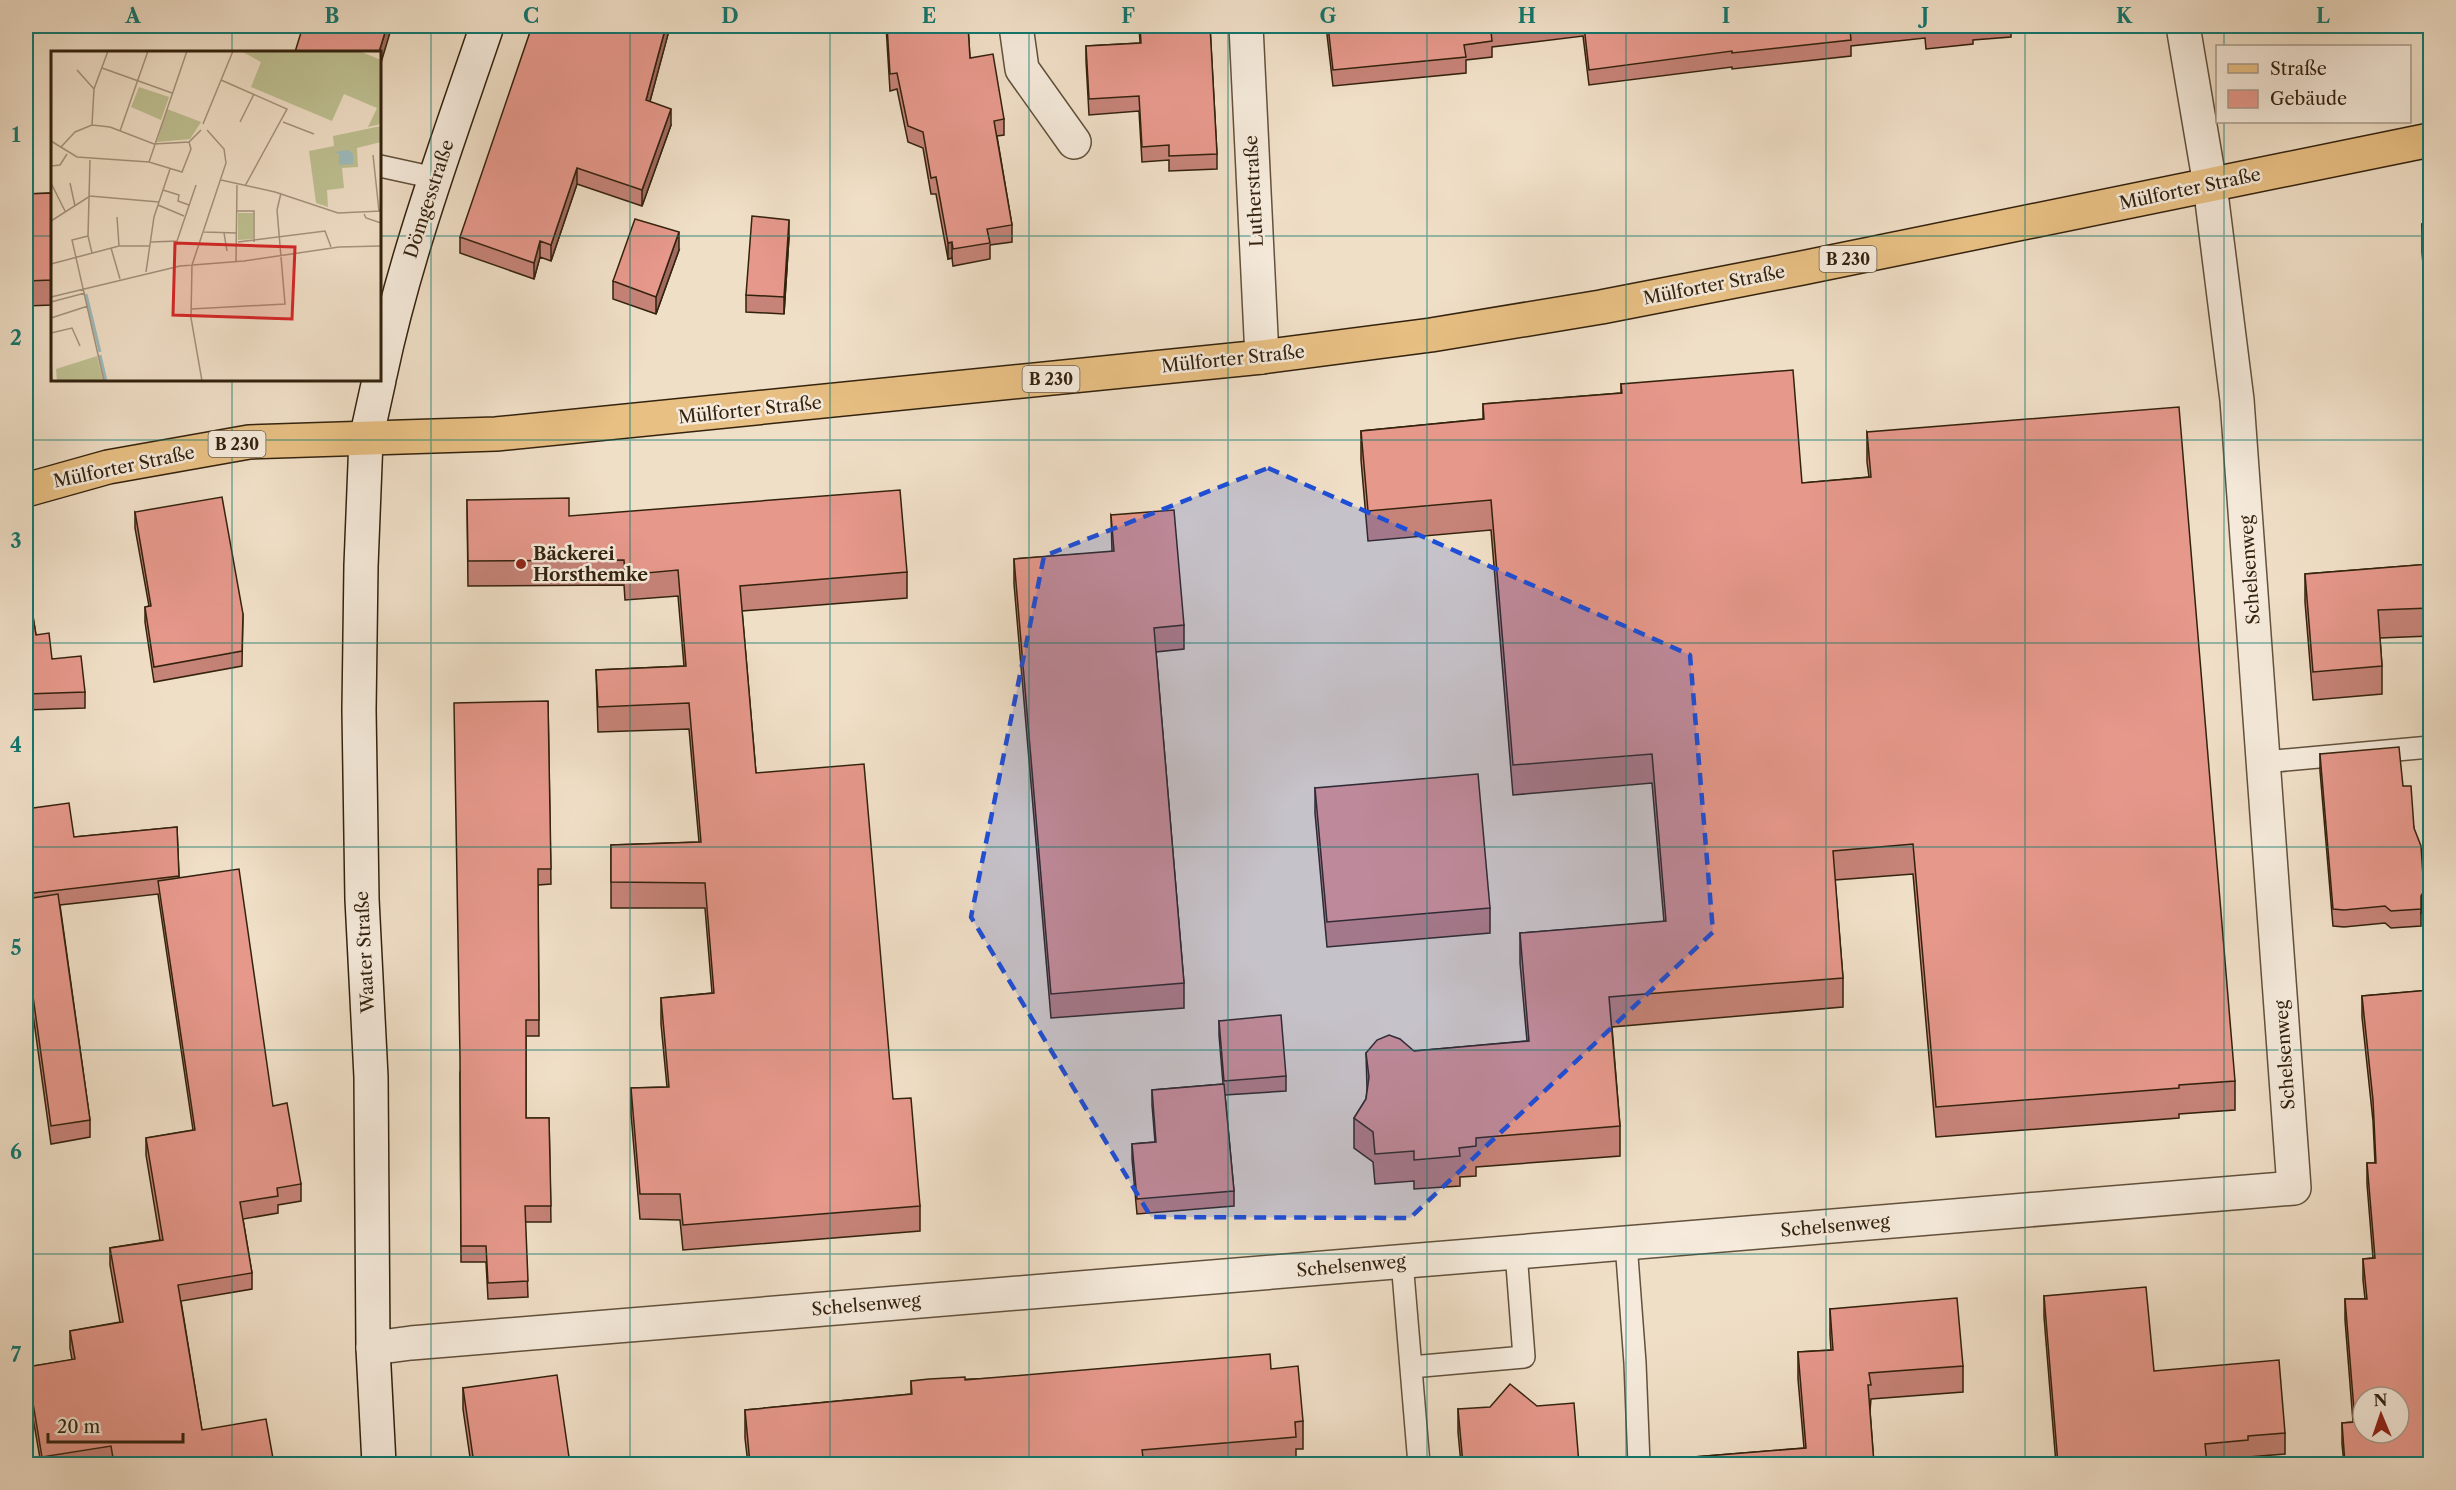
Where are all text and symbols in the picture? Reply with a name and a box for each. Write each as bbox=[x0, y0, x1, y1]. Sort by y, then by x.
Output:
text: A bbox=[124, 4, 141, 28]
text: B bbox=[325, 4, 340, 28]
text: C bbox=[523, 4, 539, 28]
text: D bbox=[721, 4, 739, 28]
text: E bbox=[922, 4, 936, 28]
text: F bbox=[1121, 4, 1135, 28]
text: G bbox=[1320, 4, 1337, 28]
text: H bbox=[1518, 4, 1536, 28]
text: I bbox=[1722, 4, 1730, 28]
text: J bbox=[1917, 4, 1929, 28]
text: K bbox=[2116, 4, 2133, 28]
text: L bbox=[2316, 4, 2330, 28]
legend bbox=[2216, 45, 2411, 123]
inset map bbox=[51, 51, 381, 381]
text: Straße bbox=[2270, 58, 2327, 80]
text: Gebäude bbox=[2270, 88, 2347, 110]
text: 1 bbox=[12, 123, 21, 147]
street label: Lutherstraße bbox=[1240, 135, 1268, 247]
street label: Dömgesstraße bbox=[399, 137, 459, 261]
street label: Mülforter Straße bbox=[2117, 163, 2263, 215]
road number: B 230 bbox=[1820, 246, 1876, 272]
street label: Mülforter Straße bbox=[1641, 260, 1787, 310]
text: 2 bbox=[10, 326, 22, 350]
street label: Mülforter Straße bbox=[1160, 341, 1306, 377]
road number: B 230 bbox=[1022, 366, 1080, 392]
street label: Mülforter Straße bbox=[677, 392, 823, 428]
road number: B 230 bbox=[208, 431, 266, 457]
street label: Mülforter Straße bbox=[51, 441, 197, 493]
street label: Schelsenweg bbox=[2235, 514, 2265, 625]
text: 3 bbox=[10, 529, 22, 553]
place label: Bäckerei Horsthemke bbox=[533, 543, 648, 586]
marker: Bäckerei Horsthemke bbox=[514, 557, 528, 571]
text: 4 bbox=[10, 733, 22, 757]
street label: Waater Straße bbox=[351, 890, 379, 1015]
text: 5 bbox=[10, 936, 22, 960]
street label: Schelsenweg bbox=[2270, 999, 2300, 1110]
text: 6 bbox=[10, 1140, 22, 1164]
street label: Schelsenweg bbox=[1779, 1210, 1891, 1242]
street label: Schelsenweg bbox=[1295, 1250, 1407, 1282]
street label: Schelsenweg bbox=[810, 1289, 922, 1321]
text: 7 bbox=[11, 1343, 22, 1367]
north arrow bbox=[2351, 1385, 2411, 1445]
text: N bbox=[2373, 1390, 2388, 1410]
scale bar bbox=[48, 1406, 183, 1444]
text: 20 m bbox=[57, 1416, 101, 1438]

